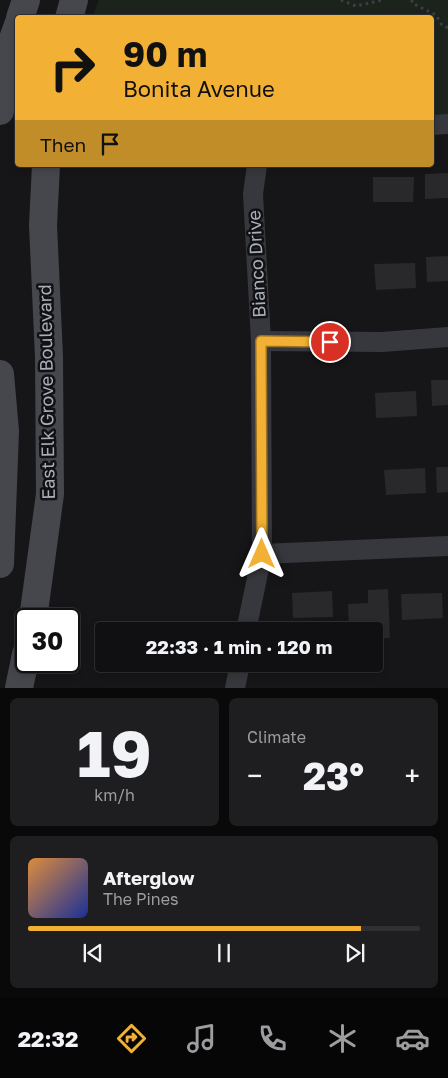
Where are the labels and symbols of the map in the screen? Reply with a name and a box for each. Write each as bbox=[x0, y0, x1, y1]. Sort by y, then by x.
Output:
street label: Bianco Drive bbox=[242, 210, 270, 318]
street label: East Elk Grove Boulevard bbox=[33, 284, 59, 500]
pin bbox=[309, 321, 351, 363]
position arrow bbox=[235, 527, 287, 579]
speed limit sign: 30 bbox=[15, 608, 80, 673]

